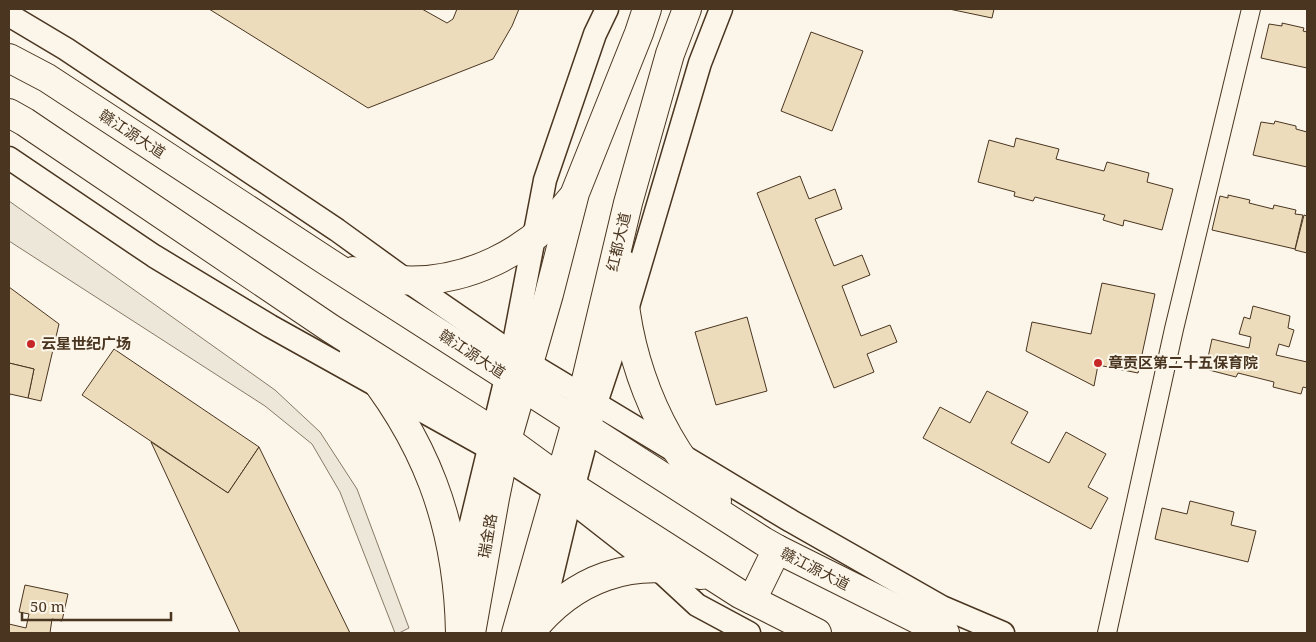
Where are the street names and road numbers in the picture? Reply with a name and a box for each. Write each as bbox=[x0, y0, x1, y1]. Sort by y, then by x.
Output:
street label: 赣江源大道 bbox=[96, 104, 169, 162]
street label: 红都大道 bbox=[602, 210, 635, 273]
street label: 赣江源大道 bbox=[436, 324, 509, 382]
street label: 瑞金路 bbox=[473, 512, 501, 560]
street label: 赣江源大道 bbox=[777, 542, 853, 594]

